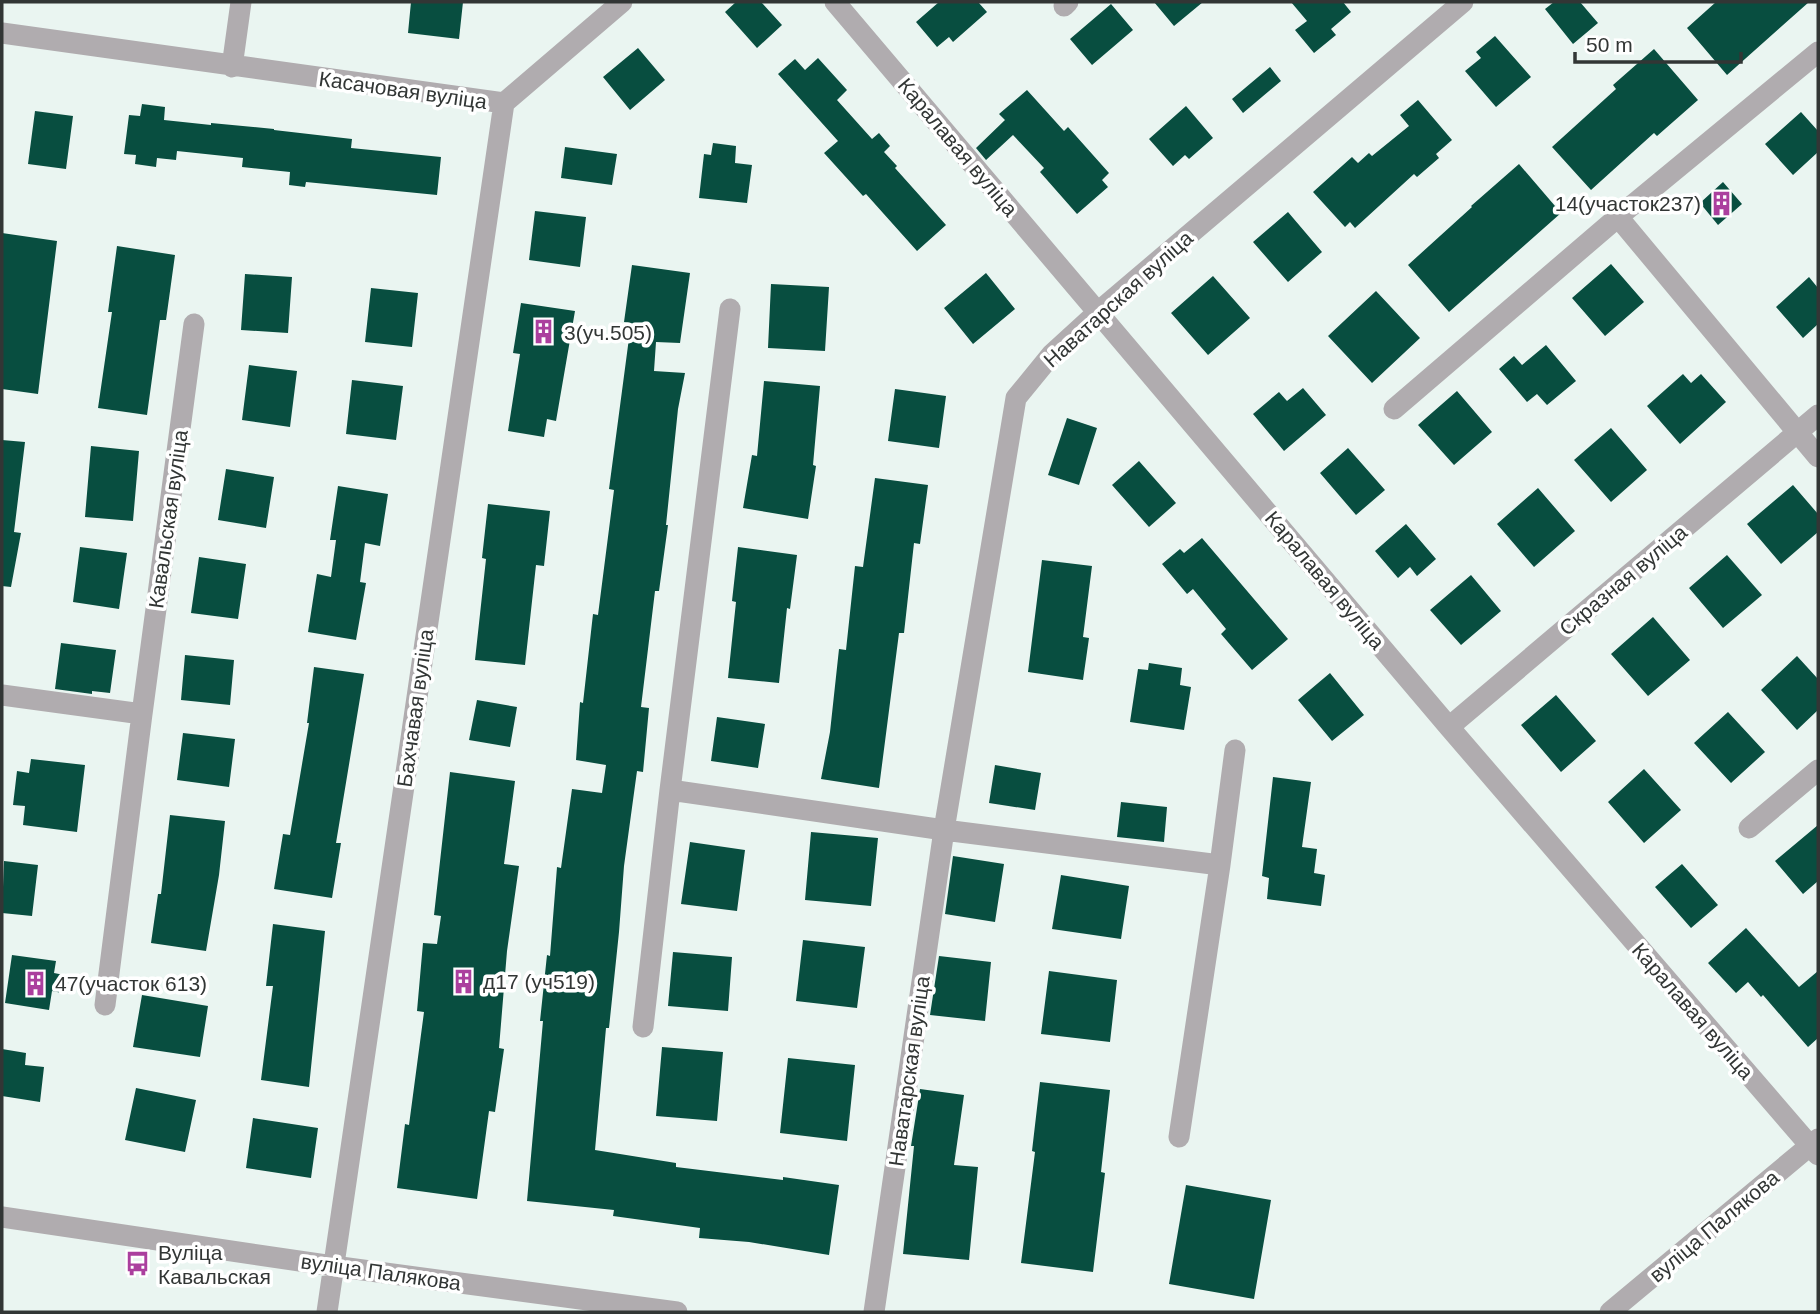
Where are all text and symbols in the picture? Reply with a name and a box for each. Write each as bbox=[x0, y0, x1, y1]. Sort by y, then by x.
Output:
scale bar bbox=[1575, 21, 1741, 65]
text: 50 m bbox=[1586, 33, 1633, 56]
street label: Касачовая вуліца bbox=[318, 67, 489, 113]
street label: Каралавая вуліца bbox=[894, 74, 1022, 221]
building icon: 14(участок237) bbox=[1707, 189, 1735, 217]
place label: 14(участок237) bbox=[1555, 192, 1701, 215]
street label: Наватарская вуліца bbox=[1039, 226, 1197, 372]
building icon: 3(уч.505) bbox=[530, 318, 558, 346]
place label: 3(уч.505) bbox=[564, 321, 652, 344]
street label: Кавальская вуліца bbox=[144, 428, 192, 610]
street label: Каралавая вуліца bbox=[1261, 507, 1389, 654]
street label: Скразная вуліца bbox=[1555, 520, 1692, 640]
street label: Бахчавая вуліца bbox=[393, 627, 438, 788]
street label: Каралавая вуліца bbox=[1628, 938, 1758, 1084]
building icon: д17 (уч519) bbox=[449, 967, 477, 995]
building icon: 47(участок 613) bbox=[21, 969, 49, 997]
place label: д17 (уч519) bbox=[483, 970, 595, 993]
place label: 47(участок 613) bbox=[55, 972, 207, 995]
street label: Наватарская вуліца bbox=[884, 974, 934, 1168]
street label: вуліца Палякова bbox=[1645, 1165, 1783, 1287]
place label: Вуліца Кавальская bbox=[158, 1241, 271, 1288]
street label: вуліца Палякова bbox=[300, 1249, 463, 1295]
bus stop icon: Вуліца Кавальская bbox=[124, 1250, 152, 1278]

